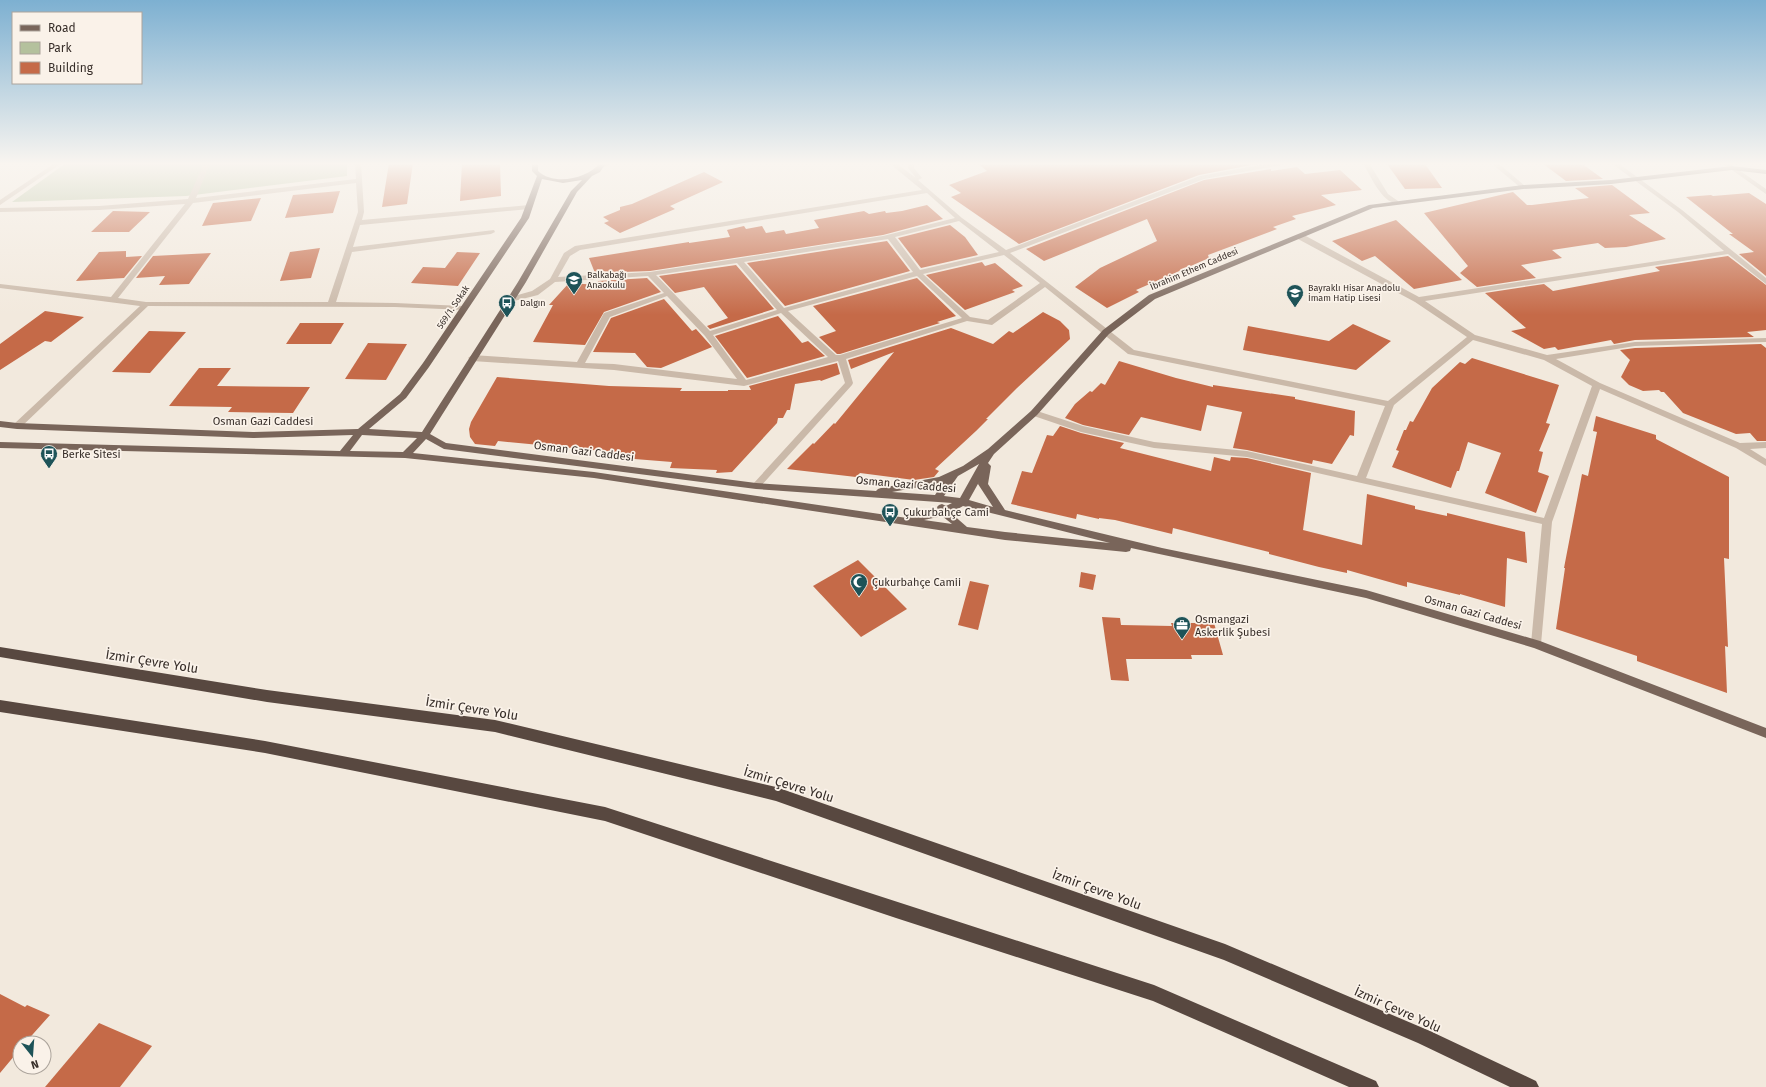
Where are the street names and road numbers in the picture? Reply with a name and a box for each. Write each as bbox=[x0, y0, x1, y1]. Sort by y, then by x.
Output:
street label: İbrahim Ethem Caddesi bbox=[1149, 246, 1239, 292]
street label: 569/1. Sokak bbox=[435, 283, 471, 331]
street label: Osman Gazi Caddesi bbox=[213, 415, 313, 428]
street label: Osman Gazi Caddesi bbox=[533, 439, 635, 464]
street label: Osman Gazi Caddesi bbox=[855, 474, 957, 495]
street label: Osman Gazi Caddesi bbox=[1423, 592, 1523, 633]
street label: İzmir Çevre Yolu bbox=[104, 647, 199, 676]
street label: İzmir Çevre Yolu bbox=[424, 694, 519, 723]
street label: İzmir Çevre Yolu bbox=[742, 764, 836, 805]
street label: İzmir Çevre Yolu bbox=[1050, 866, 1143, 913]
street label: İzmir Çevre Yolu bbox=[1352, 984, 1444, 1035]

